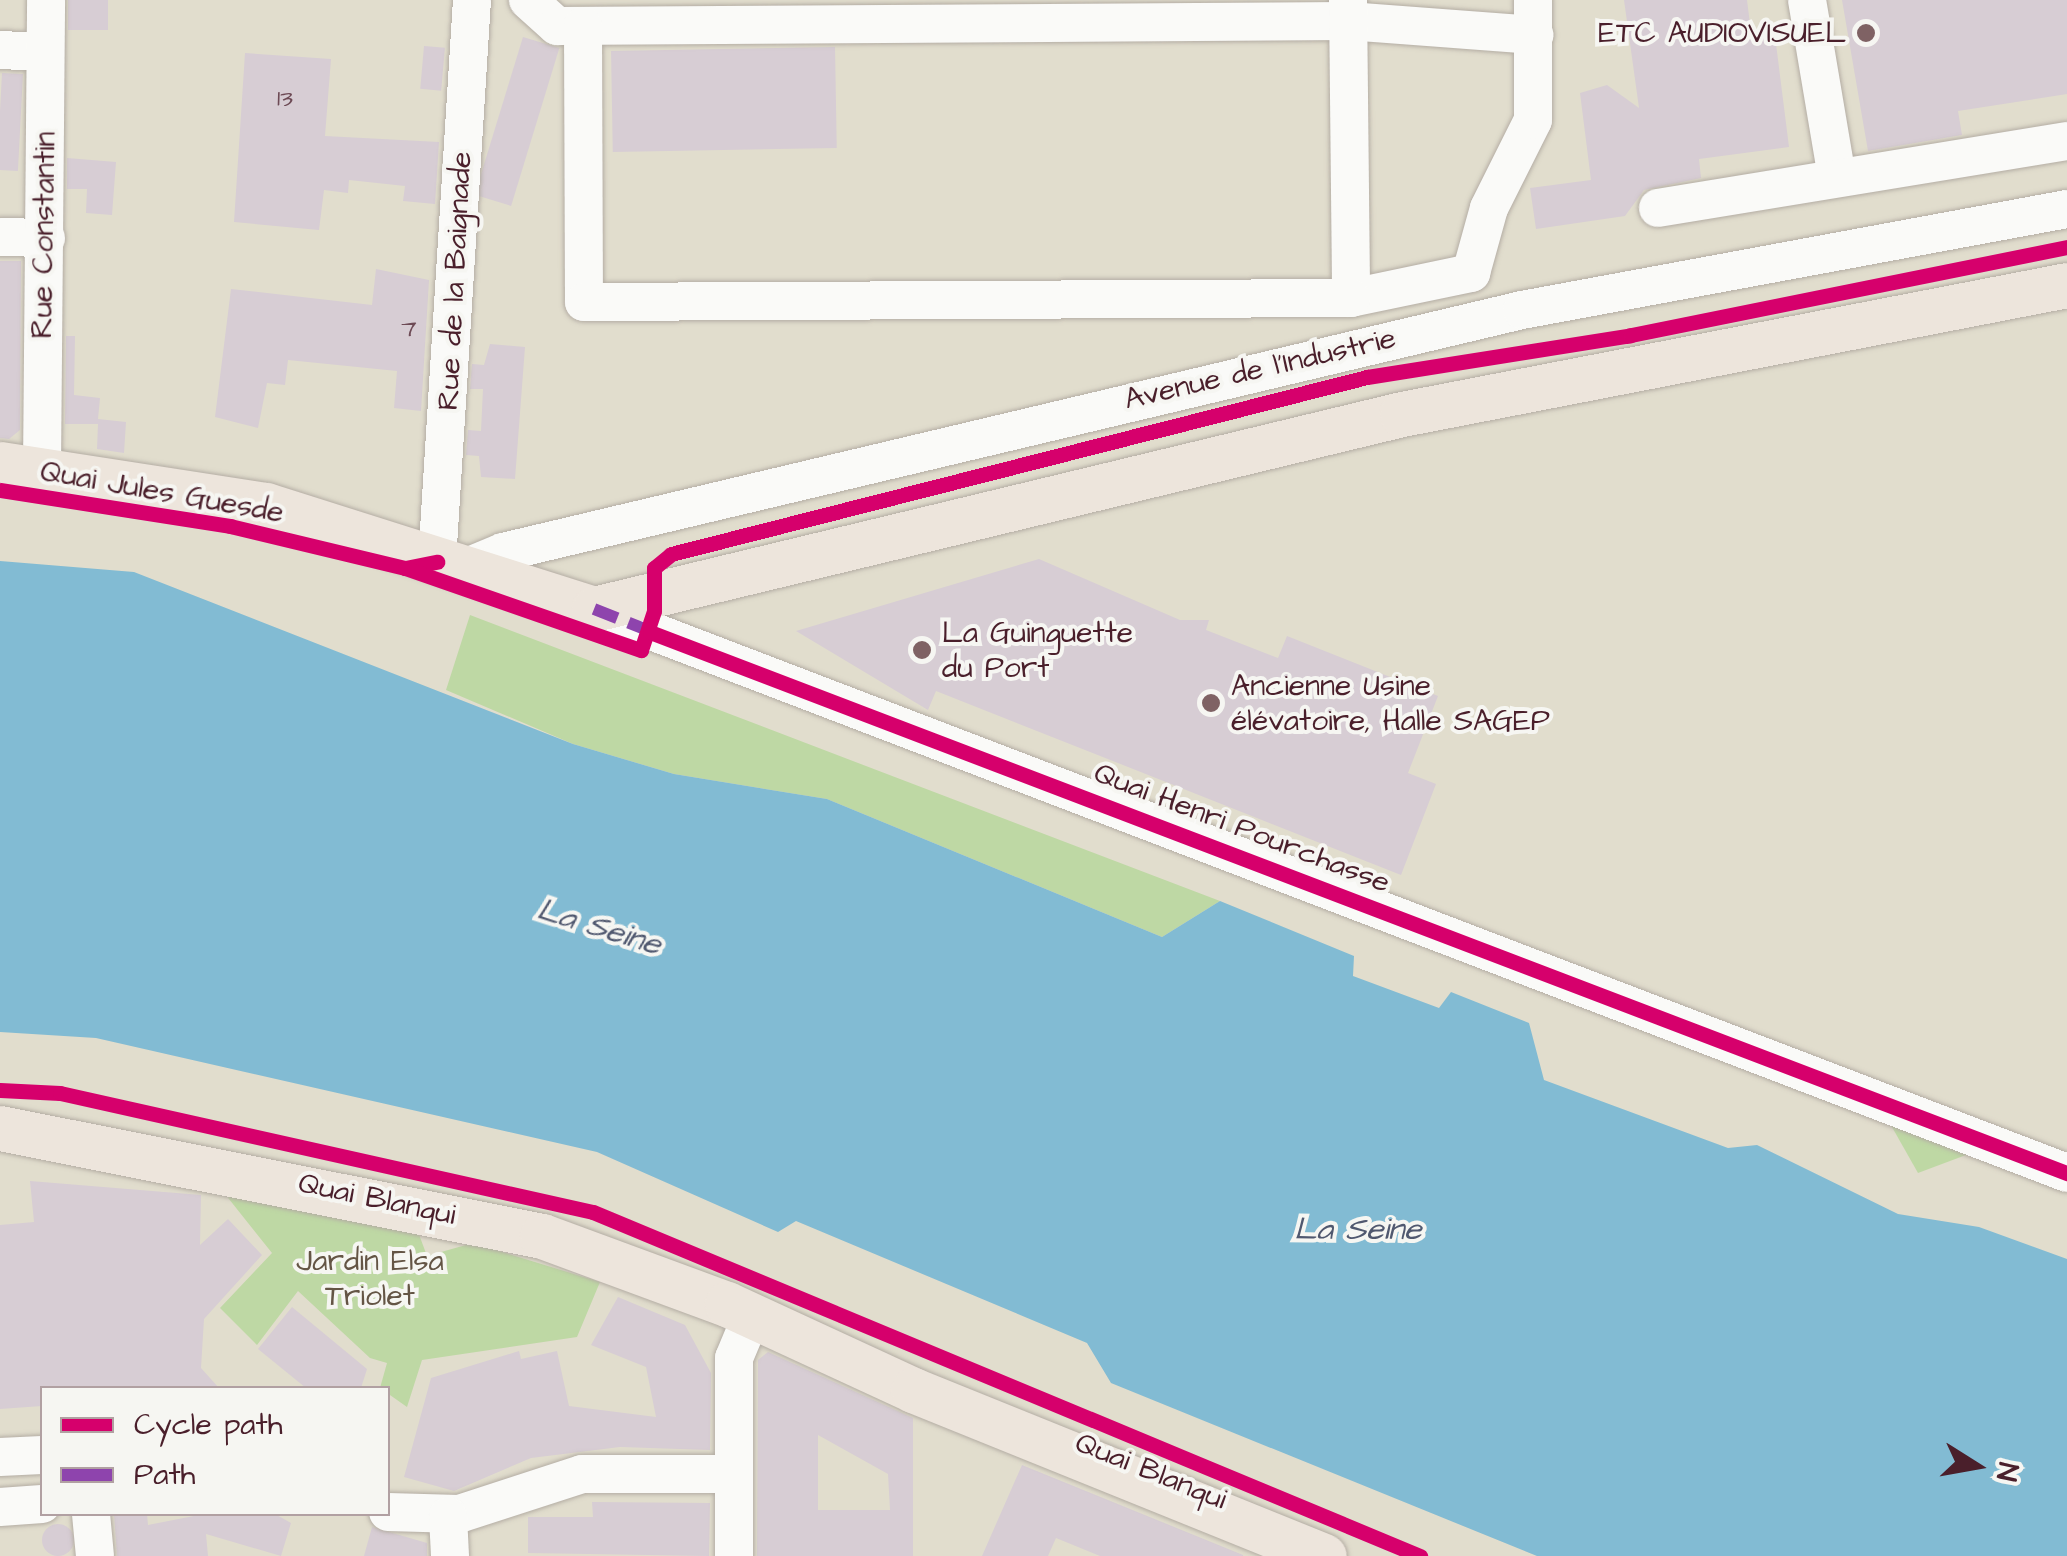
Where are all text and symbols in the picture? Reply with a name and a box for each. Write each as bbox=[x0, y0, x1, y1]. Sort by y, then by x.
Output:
place label: ETC AUDIOVISUEL bbox=[1598, 15, 1846, 51]
marker: ETC AUDIOVISUEL bbox=[1855, 22, 1877, 44]
house number: 13 bbox=[277, 84, 293, 114]
street label: Rue Constantin bbox=[24, 131, 64, 339]
street label: Rue de la Baignade bbox=[430, 151, 480, 411]
house number: 7 bbox=[401, 314, 417, 344]
street label: Avenue de l'Industrie bbox=[1121, 320, 1399, 418]
street label: Quai Jules Guesde bbox=[38, 453, 286, 531]
place label: La Guinguette du Port bbox=[942, 615, 1133, 686]
marker: La Guinguette du Port bbox=[911, 639, 933, 661]
place label: Ancienne Usine élévatoire, Halle SAGEP bbox=[1231, 668, 1550, 738]
marker: Ancienne Usine élévatoire, Halle SAGEP bbox=[1200, 692, 1222, 714]
street label: Quai Henri Pourchasse bbox=[1089, 755, 1395, 901]
water label: La Seine bbox=[533, 891, 665, 965]
street label: Quai Blanqui bbox=[295, 1165, 459, 1233]
water label: La Seine bbox=[1294, 1211, 1422, 1249]
park label: Jardin Elsa Triolet bbox=[296, 1243, 444, 1314]
legend bbox=[40, 1386, 390, 1516]
text: Cycle path bbox=[134, 1404, 283, 1446]
north arrow bbox=[1927, 1416, 2027, 1516]
street label: Quai Blanqui bbox=[1070, 1424, 1232, 1518]
text: Path bbox=[134, 1454, 195, 1496]
text: N bbox=[1986, 1459, 2028, 1484]

